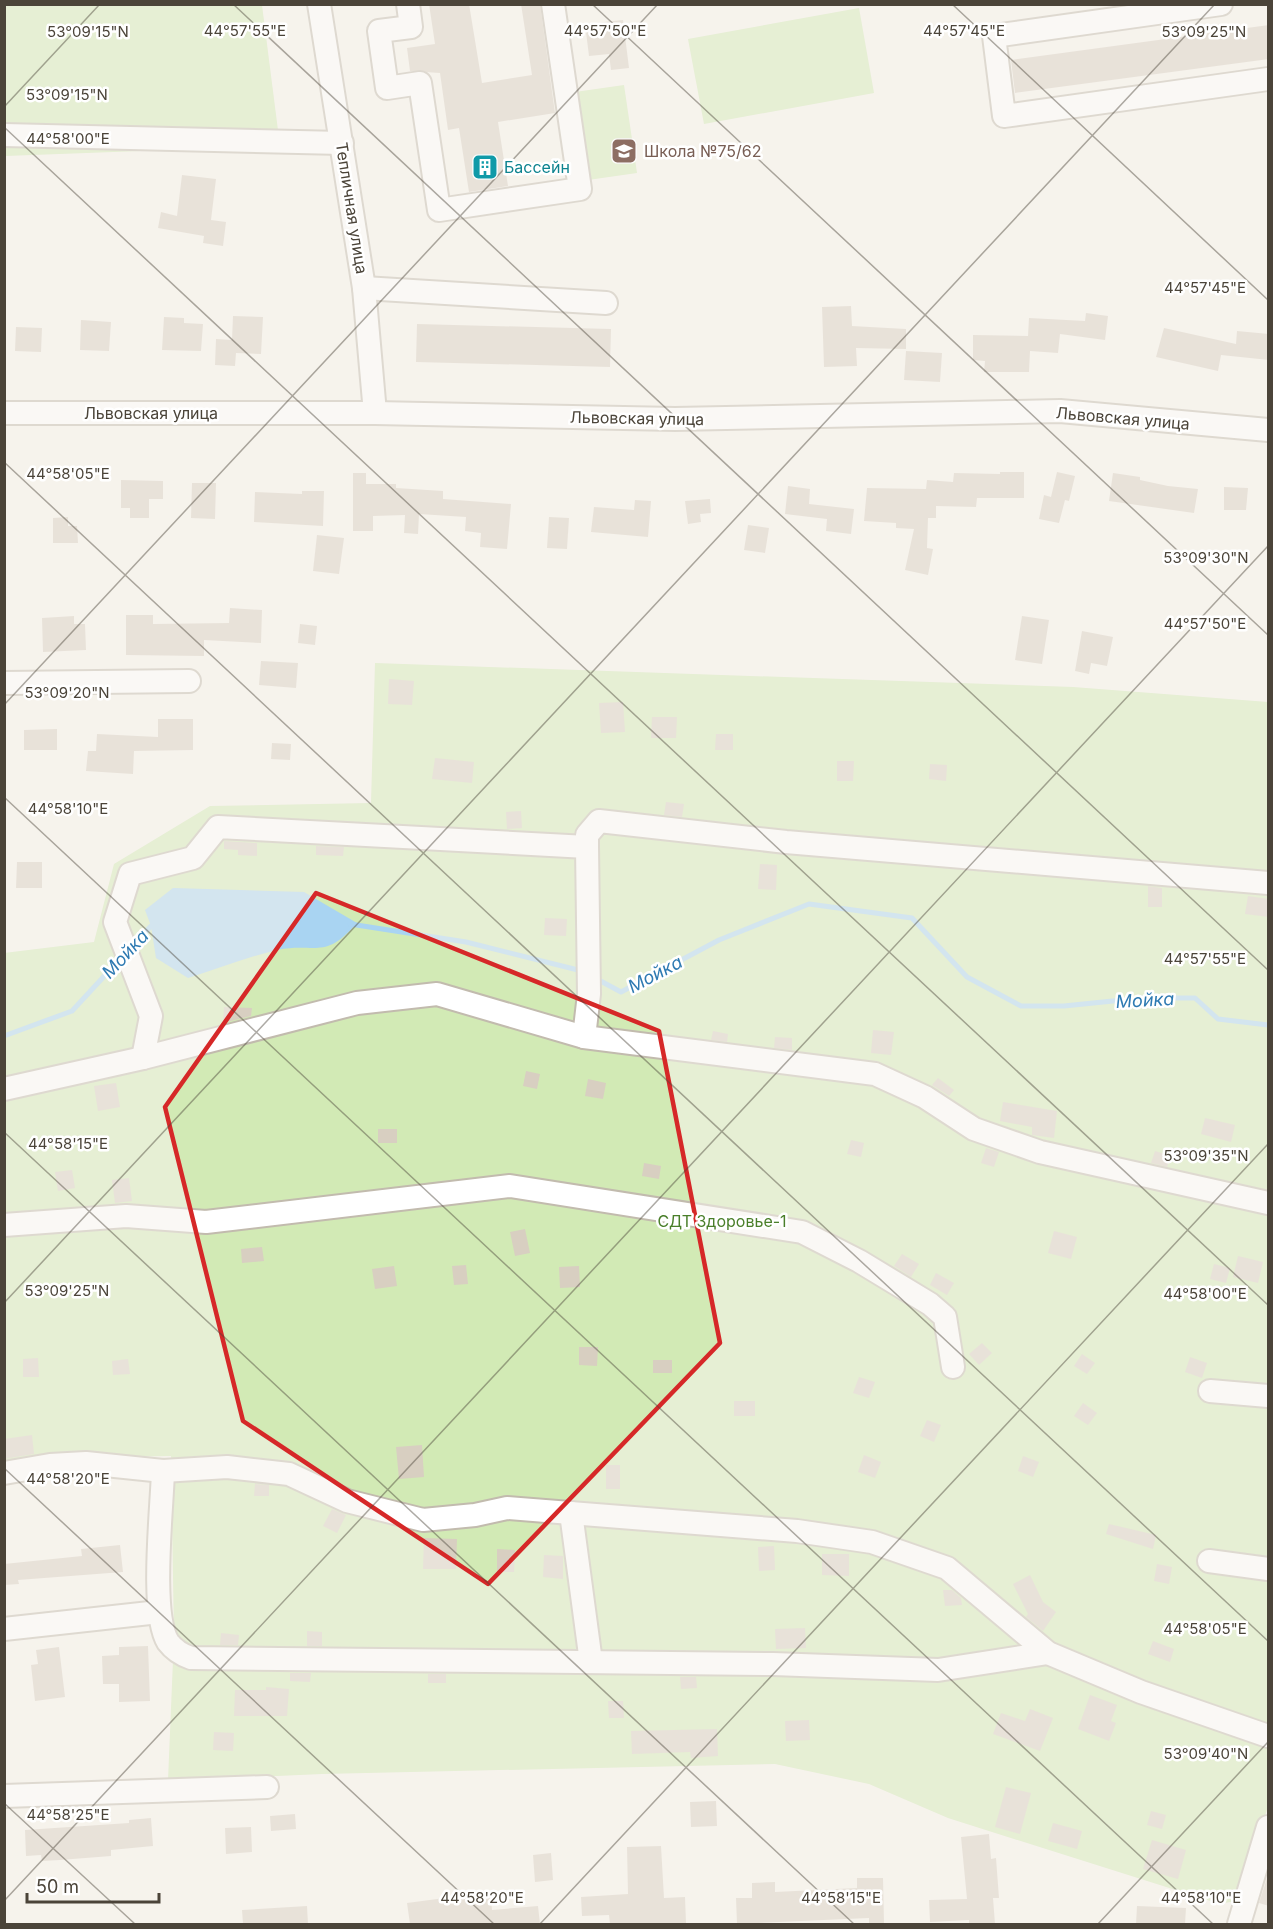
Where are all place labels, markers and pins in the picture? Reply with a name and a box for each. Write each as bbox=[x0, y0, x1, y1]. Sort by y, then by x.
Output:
school or university icon: Школа №75/62 bbox=[609, 136, 639, 166]
place label: Школа №75/62 bbox=[644, 141, 761, 161]
building icon: Бассейн bbox=[470, 152, 500, 182]
place label: Бассейн bbox=[504, 157, 570, 177]

